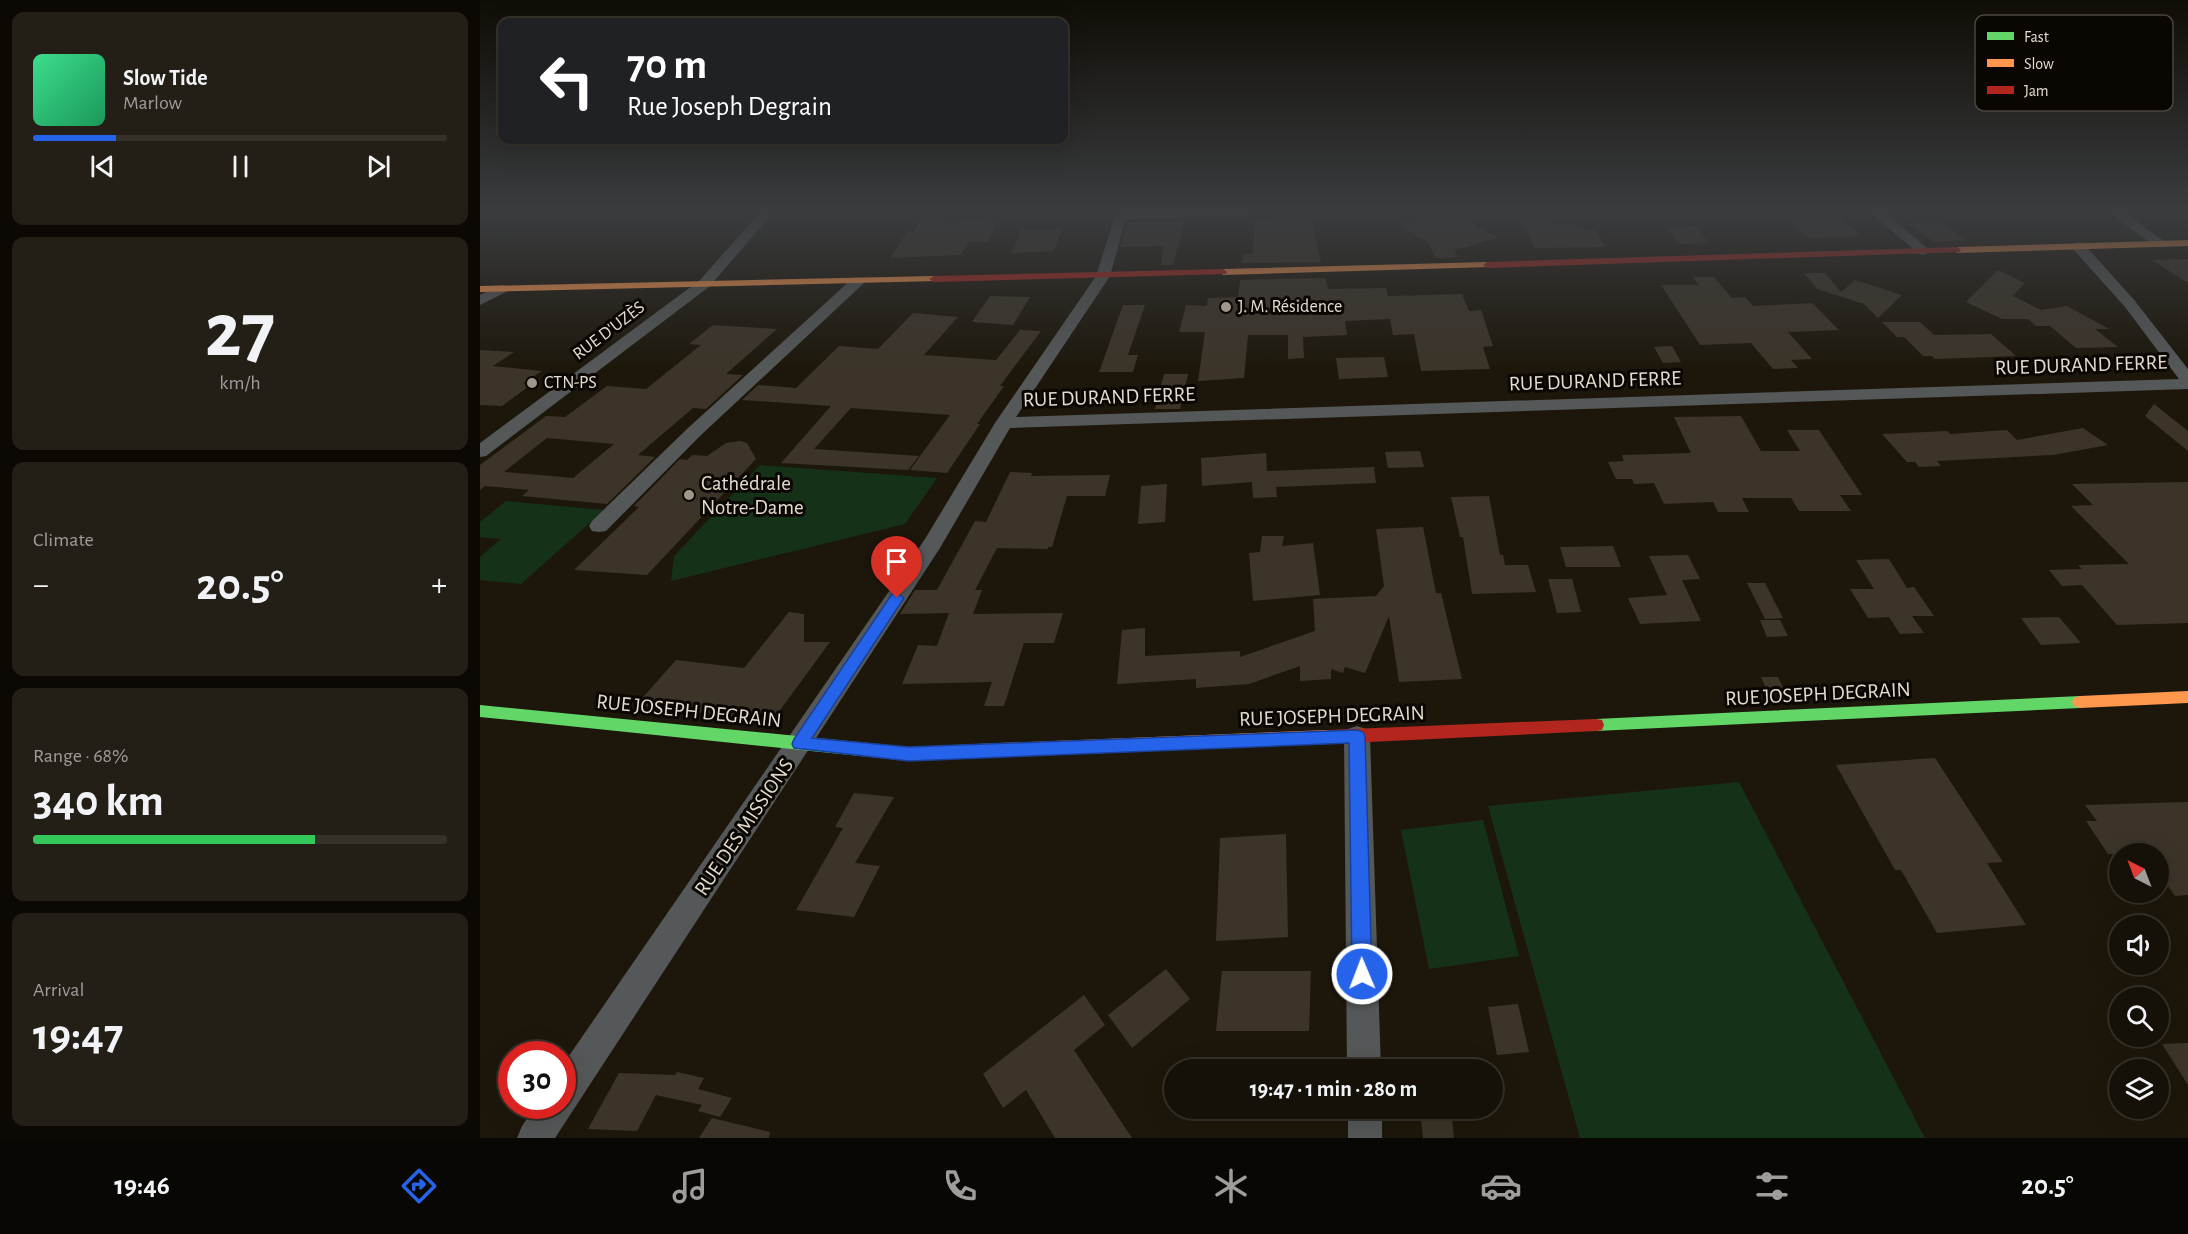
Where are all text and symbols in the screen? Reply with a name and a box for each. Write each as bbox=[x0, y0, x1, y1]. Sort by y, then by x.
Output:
legend bbox=[1975, 15, 2173, 111]
text: Fast bbox=[2024, 29, 2049, 45]
icon: left bbox=[528, 42, 606, 120]
text: 70 m bbox=[627, 44, 707, 86]
text: Slow bbox=[2024, 56, 2054, 72]
text: Slow Tide bbox=[123, 67, 208, 89]
text: Jam bbox=[2024, 83, 2049, 99]
text: Marlow bbox=[123, 93, 182, 113]
text: Rue Joseph Degrain bbox=[627, 93, 832, 120]
icon: previous bbox=[86, 150, 119, 183]
icon: pause bbox=[224, 150, 257, 183]
icon: next bbox=[362, 150, 395, 183]
text: 27 bbox=[205, 293, 275, 371]
street label: RUE D'UZÈS bbox=[568, 296, 648, 364]
place label: J. M. Résidence bbox=[1238, 298, 1342, 316]
marker: J. M. Résidence bbox=[1219, 300, 1233, 314]
street label: RUE DURAND FERRE bbox=[1994, 351, 2168, 379]
street label: RUE DURAND FERRE bbox=[1508, 367, 1682, 395]
text: km/h bbox=[219, 373, 261, 393]
place label: CTN-PS bbox=[544, 374, 597, 392]
marker: CTN-PS bbox=[525, 376, 539, 390]
street label: RUE DURAND FERRE bbox=[1022, 383, 1196, 411]
place label: Cathédrale Notre-Dame bbox=[701, 473, 804, 518]
marker: Cathédrale Notre-Dame bbox=[682, 488, 696, 502]
text: Climate bbox=[33, 530, 94, 550]
pin bbox=[871, 536, 922, 598]
icon: arrive bbox=[880, 545, 913, 578]
text: 20.5° bbox=[196, 563, 284, 608]
text: − bbox=[33, 569, 49, 602]
text: + bbox=[431, 569, 447, 602]
street label: RUE JOSEPH DEGRAIN bbox=[1725, 679, 1911, 709]
street label: RUE JOSEPH DEGRAIN bbox=[595, 691, 783, 731]
street label: RUE JOSEPH DEGRAIN bbox=[1239, 702, 1425, 730]
text: Range · 68% bbox=[33, 746, 129, 766]
street label: RUE DES MISSIONS bbox=[691, 755, 797, 899]
text: 340 km bbox=[33, 779, 164, 824]
north arrow bbox=[2109, 843, 2169, 903]
map controls bbox=[2109, 843, 2169, 1119]
button: sound bbox=[2109, 915, 2169, 975]
position arrow bbox=[1330, 942, 1394, 1006]
text: Arrival bbox=[33, 980, 84, 1000]
button: search bbox=[2109, 987, 2169, 1047]
text: 19:47 bbox=[33, 1013, 123, 1058]
speed limit sign: 30 bbox=[498, 1041, 576, 1119]
button: layers bbox=[2109, 1059, 2169, 1119]
text: 19:47 · 1 min · 280 m bbox=[1250, 1078, 1417, 1100]
icon: directions bbox=[398, 1165, 440, 1207]
icon: music bbox=[669, 1165, 711, 1207]
icon: phone bbox=[939, 1165, 981, 1207]
icon: climate bbox=[1210, 1165, 1252, 1207]
icon: car bbox=[1480, 1165, 1522, 1207]
icon: filters bbox=[1751, 1165, 1793, 1207]
text: 19:46 bbox=[114, 1172, 170, 1199]
text: 20.5° bbox=[2021, 1172, 2074, 1199]

